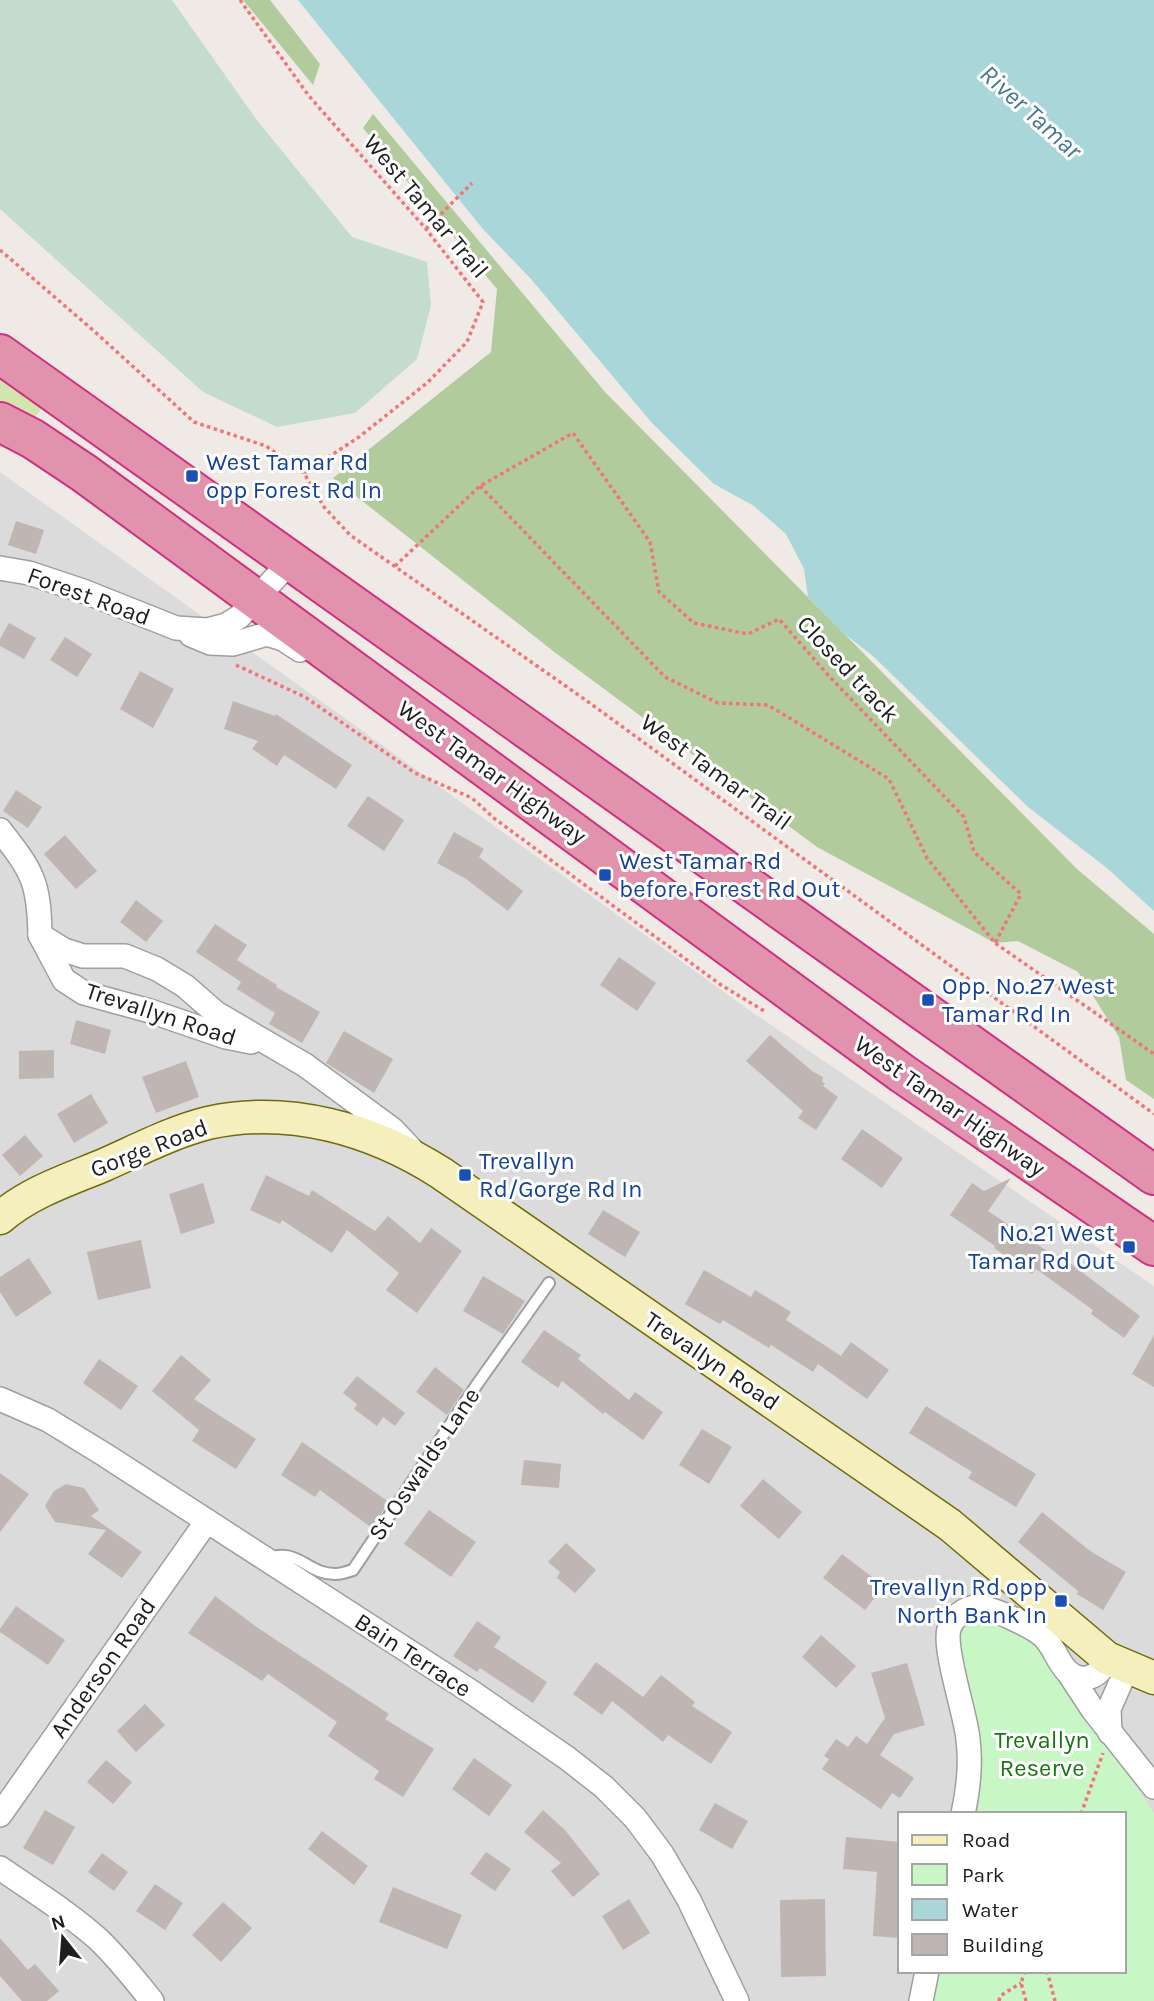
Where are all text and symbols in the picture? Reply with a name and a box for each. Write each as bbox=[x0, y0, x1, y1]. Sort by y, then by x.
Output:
water label: River Tamar bbox=[974, 58, 1089, 167]
street label: West Tamar Trail bbox=[358, 128, 494, 284]
place label: West Tamar Rd opp Forest Rd In bbox=[206, 448, 382, 504]
marker: West Tamar Rd opp Forest Rd In bbox=[184, 468, 200, 484]
street label: Forest Road bbox=[24, 561, 154, 631]
street label: Closed track bbox=[791, 610, 905, 728]
street label: West Tamar Highway bbox=[392, 694, 592, 850]
street label: West Tamar Trail bbox=[635, 708, 797, 836]
place label: West Tamar Rd before Forest Rd Out bbox=[619, 847, 841, 903]
marker: West Tamar Rd before Forest Rd Out bbox=[597, 867, 613, 883]
place label: Opp. No.27 West Tamar Rd In bbox=[942, 972, 1115, 1028]
street label: Trevallyn Road bbox=[82, 976, 240, 1052]
marker: Opp. No.27 West Tamar Rd In bbox=[920, 992, 936, 1008]
street label: West Tamar Highway bbox=[849, 1030, 1051, 1182]
street label: Gorge Road bbox=[86, 1113, 212, 1183]
place label: Trevallyn Rd/Gorge Rd In bbox=[479, 1147, 643, 1203]
marker: Trevallyn Rd/Gorge Rd In bbox=[457, 1167, 473, 1183]
place label: No.21 West Tamar Rd Out bbox=[968, 1219, 1115, 1275]
marker: No.21 West Tamar Rd Out bbox=[1121, 1239, 1137, 1255]
street label: Trevallyn Road bbox=[639, 1306, 785, 1416]
street label: St Oswalds Lane bbox=[363, 1382, 485, 1546]
place label: Trevallyn Rd opp North Bank In bbox=[870, 1573, 1047, 1629]
street label: Anderson Road bbox=[44, 1593, 162, 1743]
marker: Trevallyn Rd opp North Bank In bbox=[1053, 1593, 1069, 1609]
street label: Bain Terrace bbox=[349, 1607, 477, 1703]
park label: Trevallyn Reserve bbox=[994, 1726, 1090, 1782]
legend bbox=[898, 1812, 1126, 1973]
text: Road bbox=[962, 1828, 1010, 1852]
text: Park bbox=[962, 1863, 1005, 1887]
text: Water bbox=[962, 1898, 1018, 1922]
north arrow bbox=[28, 1903, 98, 1973]
text: N bbox=[49, 1910, 68, 1935]
text: Building bbox=[962, 1933, 1043, 1957]

